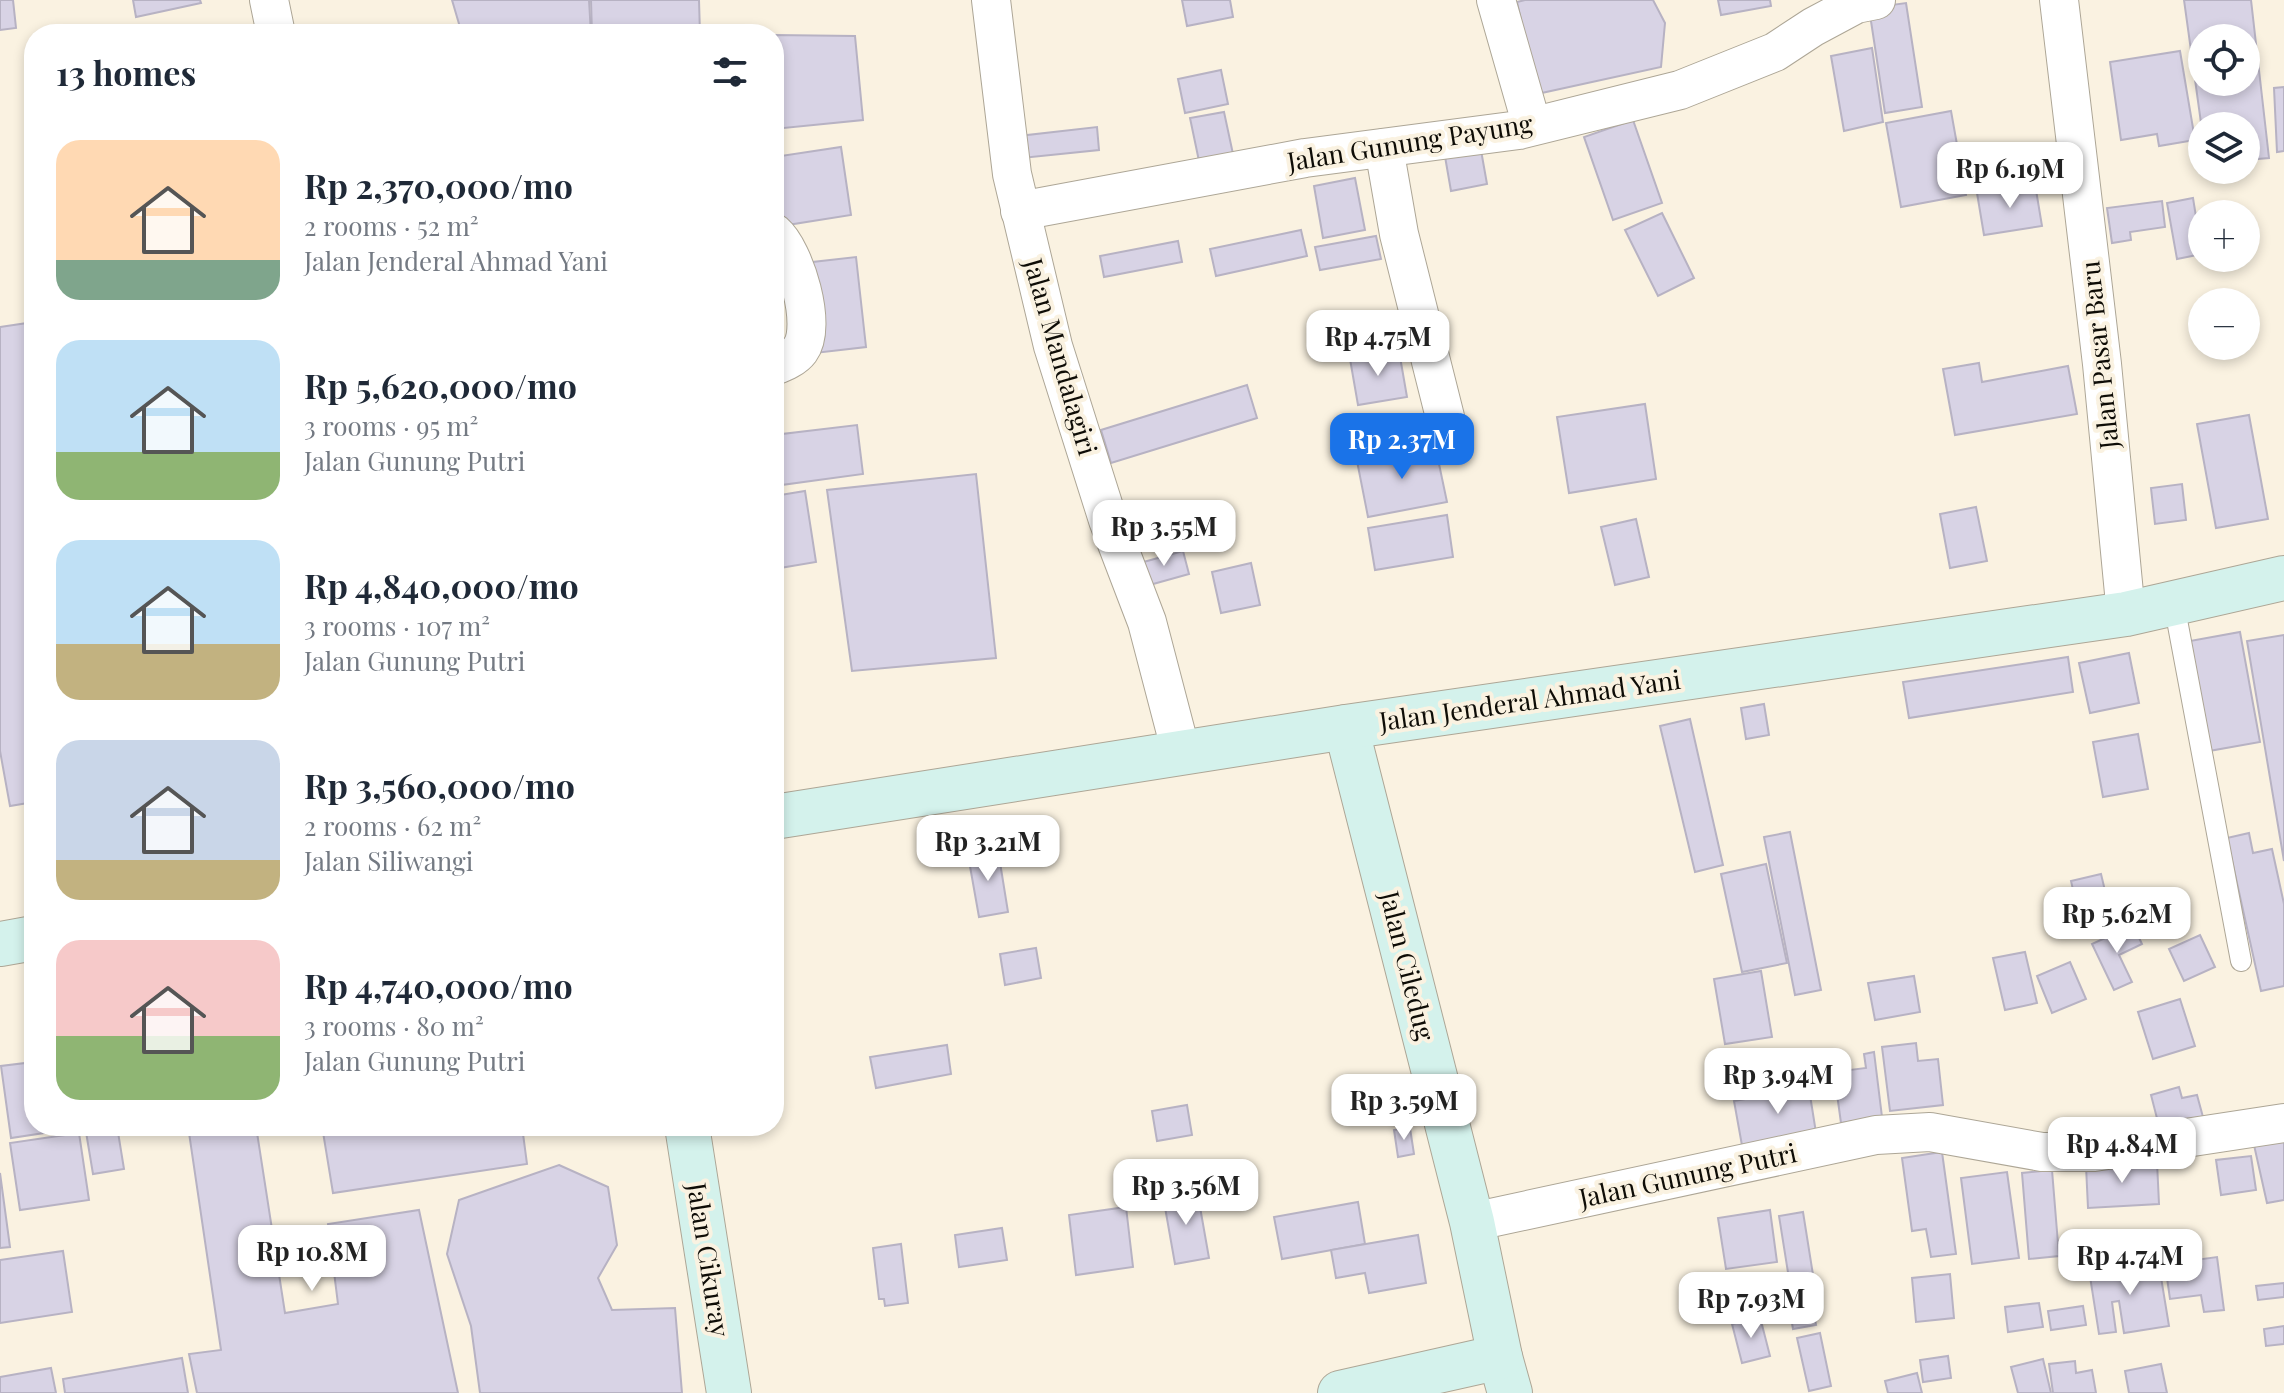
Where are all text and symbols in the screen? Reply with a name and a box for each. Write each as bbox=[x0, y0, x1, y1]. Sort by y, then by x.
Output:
map controls bbox=[2188, 24, 2260, 360]
button: locate bbox=[2188, 24, 2260, 96]
text: 13 homes bbox=[56, 49, 196, 95]
icon: filters bbox=[708, 50, 752, 94]
street label: Jalan Gunung Payung bbox=[1284, 105, 1535, 178]
button: layers bbox=[2188, 112, 2260, 184]
pin: Rp 6.19M bbox=[1927, 142, 2093, 210]
text: Rp 6.19M bbox=[1955, 150, 2065, 185]
text: Rp 2,370,000/mo bbox=[304, 162, 573, 208]
icon: home bbox=[120, 172, 216, 268]
button: + bbox=[2188, 200, 2260, 272]
text: 2 rooms · 52 m² bbox=[304, 208, 479, 243]
text: Jalan Jenderal Ahmad Yani bbox=[304, 243, 608, 278]
street label: Jalan Mandalagiri bbox=[1016, 253, 1106, 459]
street label: Jalan Pasar Baru bbox=[2071, 259, 2126, 452]
button: − bbox=[2188, 288, 2260, 360]
pin: Rp 4.75M bbox=[1295, 310, 1461, 378]
text: Rp 4.75M bbox=[1324, 318, 1432, 353]
text: Rp 5,620,000/mo bbox=[304, 362, 577, 408]
icon: home bbox=[120, 372, 216, 468]
text: 3 rooms · 95 m² bbox=[304, 408, 478, 443]
pin: Rp 2.37M bbox=[1319, 413, 1485, 481]
text: Rp 2.37M bbox=[1348, 421, 1456, 456]
text: Jalan Gunung Putri bbox=[304, 443, 525, 478]
pin: Rp 3.55M bbox=[1081, 500, 1247, 568]
text: Rp 3.55M bbox=[1111, 508, 1217, 543]
text: Rp 4,840,000/mo bbox=[304, 562, 579, 608]
icon: home bbox=[120, 572, 216, 668]
text: 3 rooms · 107 m² bbox=[304, 608, 490, 643]
text: Jalan Gunung Putri bbox=[304, 643, 525, 678]
street label: Jalan Jenderal Ahmad Yani bbox=[1376, 661, 1683, 738]
text: Rp 3,560,000/mo bbox=[304, 762, 575, 808]
icon: home bbox=[120, 772, 216, 868]
text: 2 rooms · 62 m² bbox=[304, 808, 481, 843]
pin: Rp 3.21M bbox=[905, 815, 1071, 883]
text: Rp 3.21M bbox=[935, 823, 1041, 858]
text: Jalan Siliwangi bbox=[304, 843, 473, 878]
street label: Jalan Ciledug bbox=[1373, 886, 1444, 1044]
pin: Rp 5.62M bbox=[2034, 887, 2200, 955]
text: Rp 5.62M bbox=[2062, 895, 2172, 930]
text: Rp 4,740,000/mo bbox=[304, 962, 573, 1008]
icon: home bbox=[120, 972, 216, 1068]
text: 3 rooms · 80 m² bbox=[304, 1008, 484, 1043]
text: Jalan Gunung Putri bbox=[304, 1043, 525, 1078]
pin: Rp 3.94M bbox=[1695, 1048, 1861, 1116]
text: Rp 3.94M bbox=[1722, 1056, 1834, 1091]
pin: Rp 3.59M bbox=[1321, 1074, 1487, 1142]
text: Rp 3.59M bbox=[1349, 1082, 1459, 1117]
pin: Rp 4.84M bbox=[2039, 1117, 2205, 1185]
text: Rp 4.84M bbox=[2066, 1125, 2178, 1160]
street label: Jalan Gunung Putri bbox=[1575, 1134, 1800, 1215]
pin: Rp 3.56M bbox=[1103, 1159, 1269, 1227]
text: Rp 3.56M bbox=[1131, 1167, 1241, 1202]
street label: Jalan Cikuray bbox=[680, 1179, 739, 1339]
pin: Rp 10.8M bbox=[229, 1225, 395, 1293]
pin: Rp 4.74M bbox=[2047, 1229, 2213, 1297]
text: Rp 10.8M bbox=[256, 1233, 368, 1268]
text: Rp 4.74M bbox=[2076, 1237, 2184, 1272]
pin: Rp 7.93M bbox=[1668, 1272, 1834, 1340]
text: Rp 7.93M bbox=[1697, 1280, 1805, 1315]

